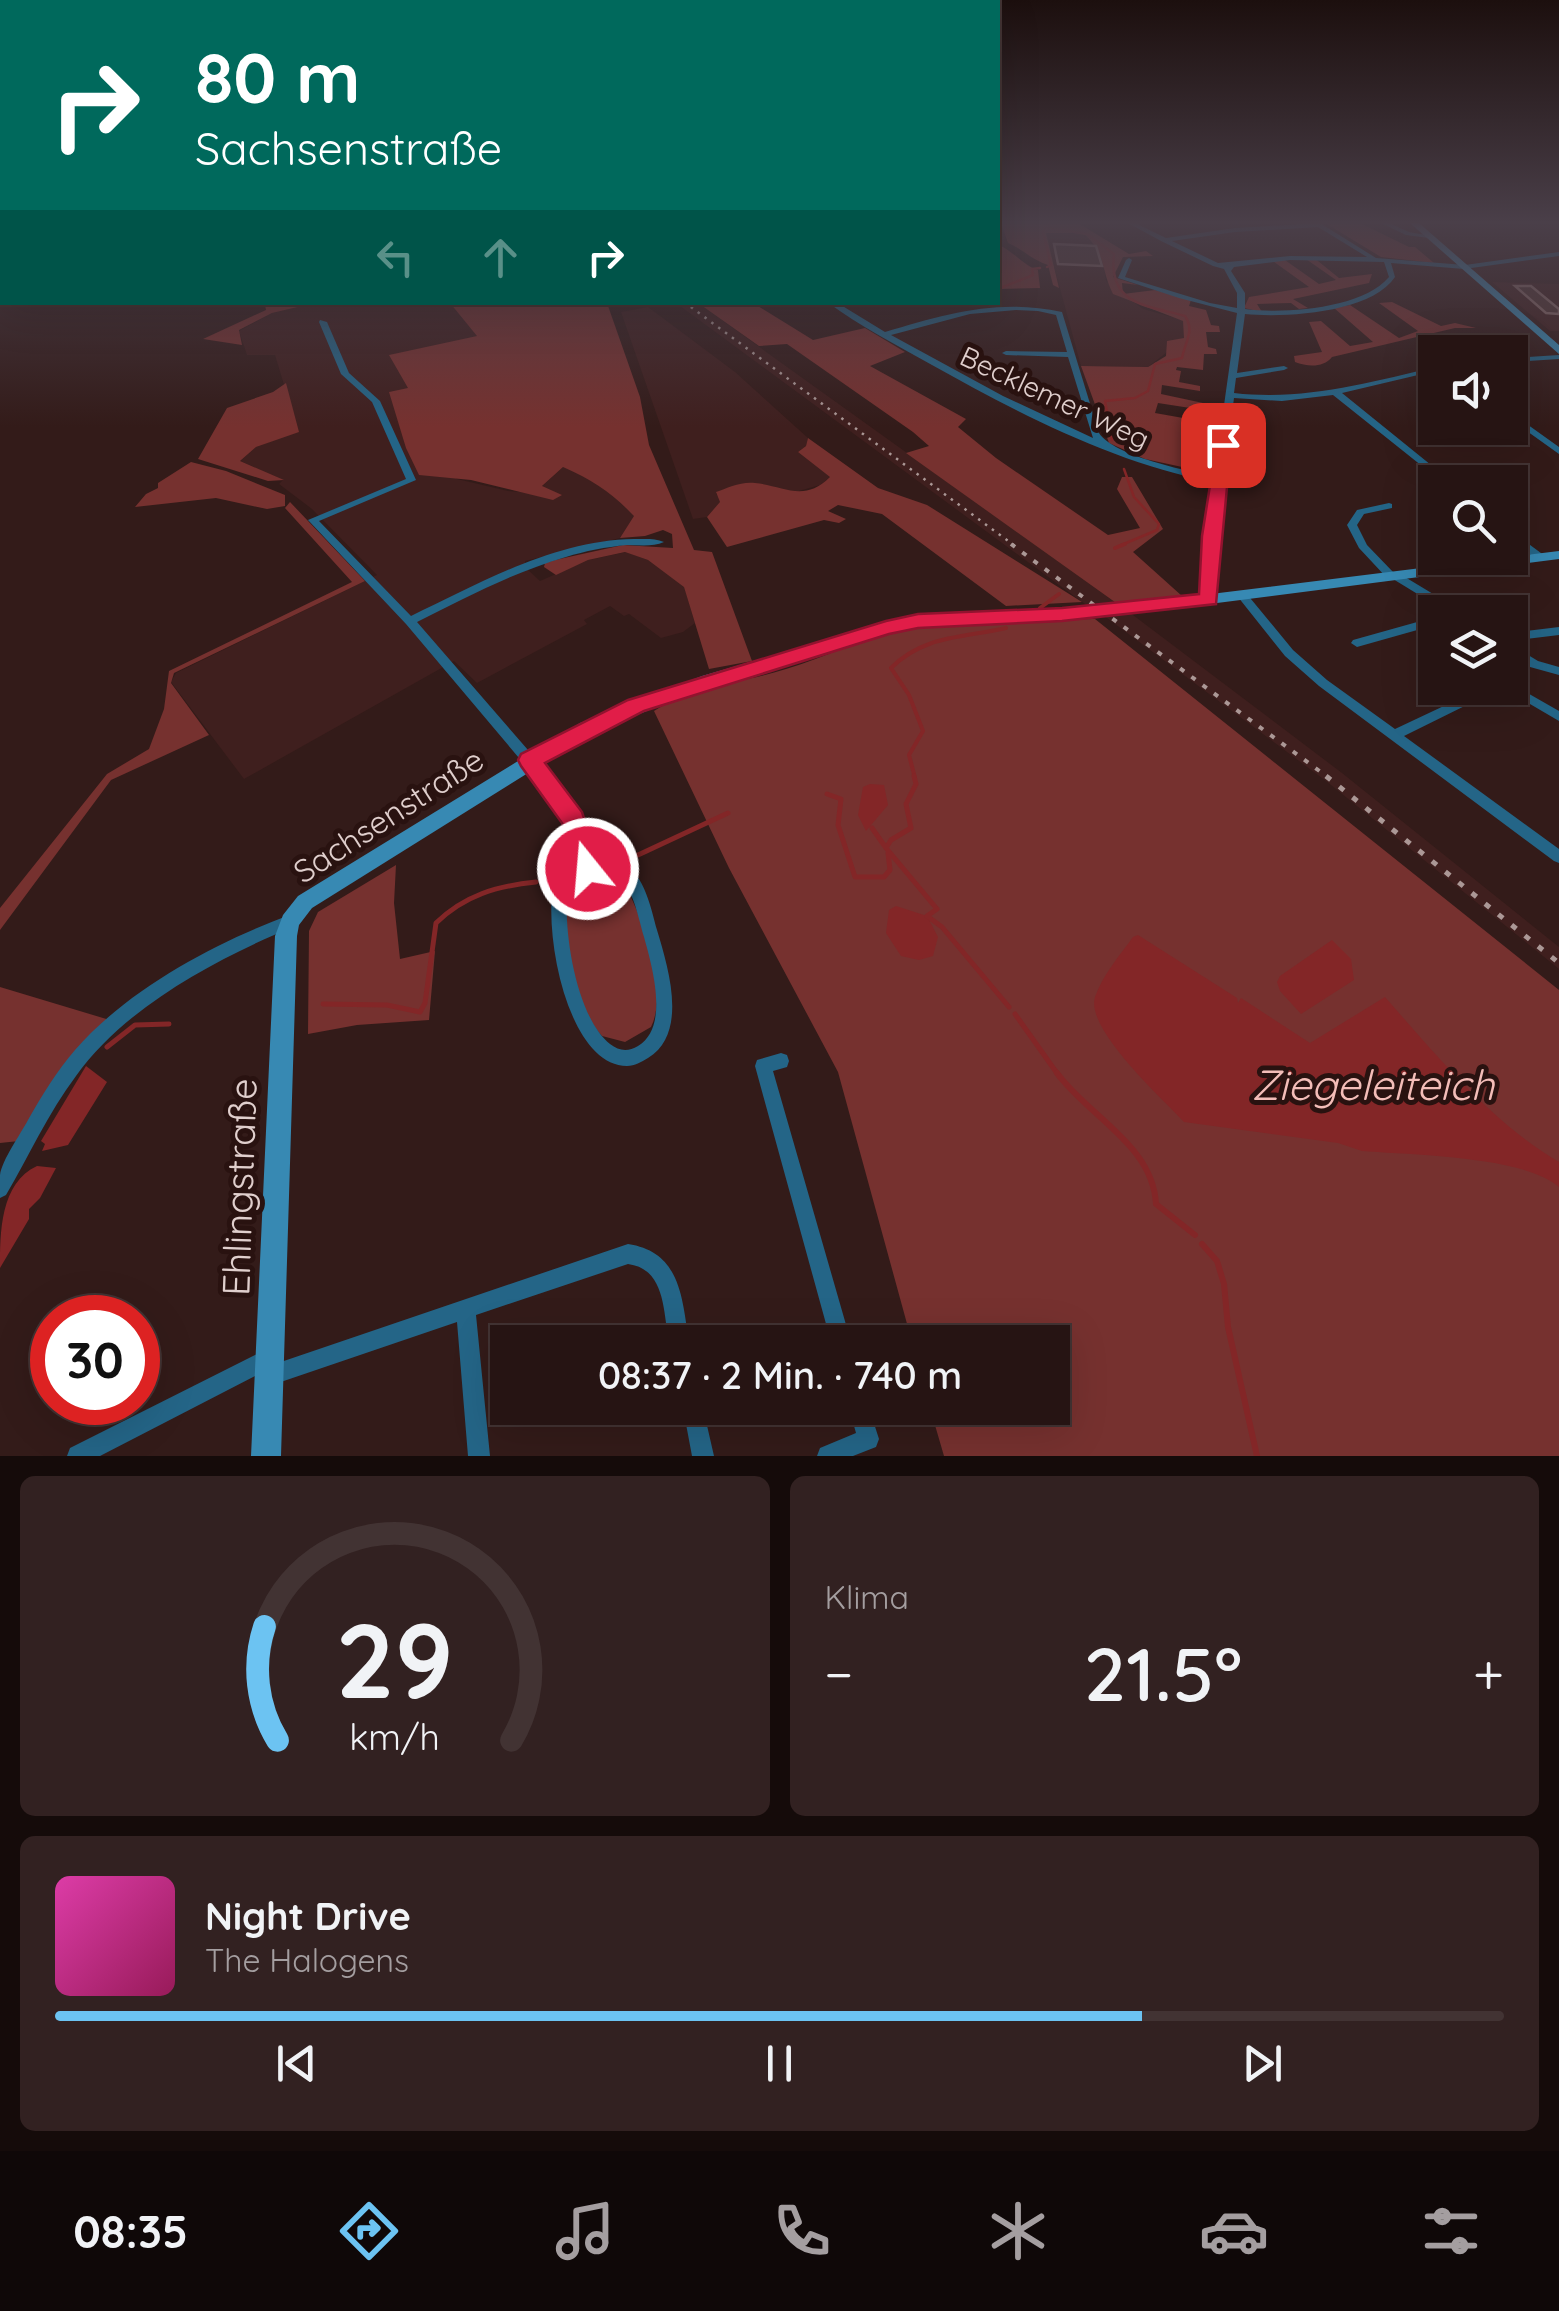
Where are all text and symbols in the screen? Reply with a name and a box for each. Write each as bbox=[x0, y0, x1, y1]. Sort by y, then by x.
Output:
text: 80 m bbox=[195, 33, 360, 121]
icon: right bbox=[30, 40, 160, 170]
text: Sachsenstraße bbox=[195, 120, 502, 176]
icon: left bbox=[368, 230, 423, 285]
icon: ahead bbox=[473, 230, 528, 285]
icon: right bbox=[578, 230, 633, 285]
map controls bbox=[1418, 335, 1528, 705]
button: sound bbox=[1418, 335, 1528, 445]
street label: Becklemer Weg bbox=[955, 338, 1155, 456]
pin bbox=[1181, 403, 1266, 488]
icon: arrive bbox=[1196, 418, 1251, 473]
button: search bbox=[1418, 465, 1528, 575]
button: layers bbox=[1418, 595, 1528, 705]
street label: Sachsenstraße bbox=[286, 739, 490, 891]
position arrow bbox=[536, 817, 640, 921]
water label: Ziegeleiteich bbox=[1252, 1058, 1496, 1111]
street label: Ehlingstraße bbox=[211, 1077, 267, 1297]
speed limit sign: 30 bbox=[30, 1295, 160, 1425]
text: 08:37 · 2 Min. · 740 m bbox=[598, 1351, 962, 1399]
text: Klima bbox=[825, 1577, 909, 1617]
text: 29 bbox=[336, 1594, 454, 1724]
text: 21.5° bbox=[1084, 1626, 1242, 1720]
text: − bbox=[825, 1639, 853, 1708]
text: + bbox=[1473, 1639, 1504, 1708]
text: km/h bbox=[349, 1714, 440, 1759]
text: Night Drive bbox=[205, 1892, 411, 1940]
text: The Halogens bbox=[205, 1940, 409, 1980]
icon: previous bbox=[269, 2036, 324, 2091]
icon: pause bbox=[752, 2036, 807, 2091]
icon: next bbox=[1235, 2036, 1290, 2091]
icon: directions bbox=[334, 2196, 404, 2266]
icon: music bbox=[550, 2196, 620, 2266]
icon: phone bbox=[767, 2196, 837, 2266]
icon: climate bbox=[983, 2196, 1053, 2266]
icon: car bbox=[1199, 2196, 1269, 2266]
icon: filters bbox=[1416, 2196, 1486, 2266]
text: 08:35 bbox=[73, 2203, 188, 2259]

